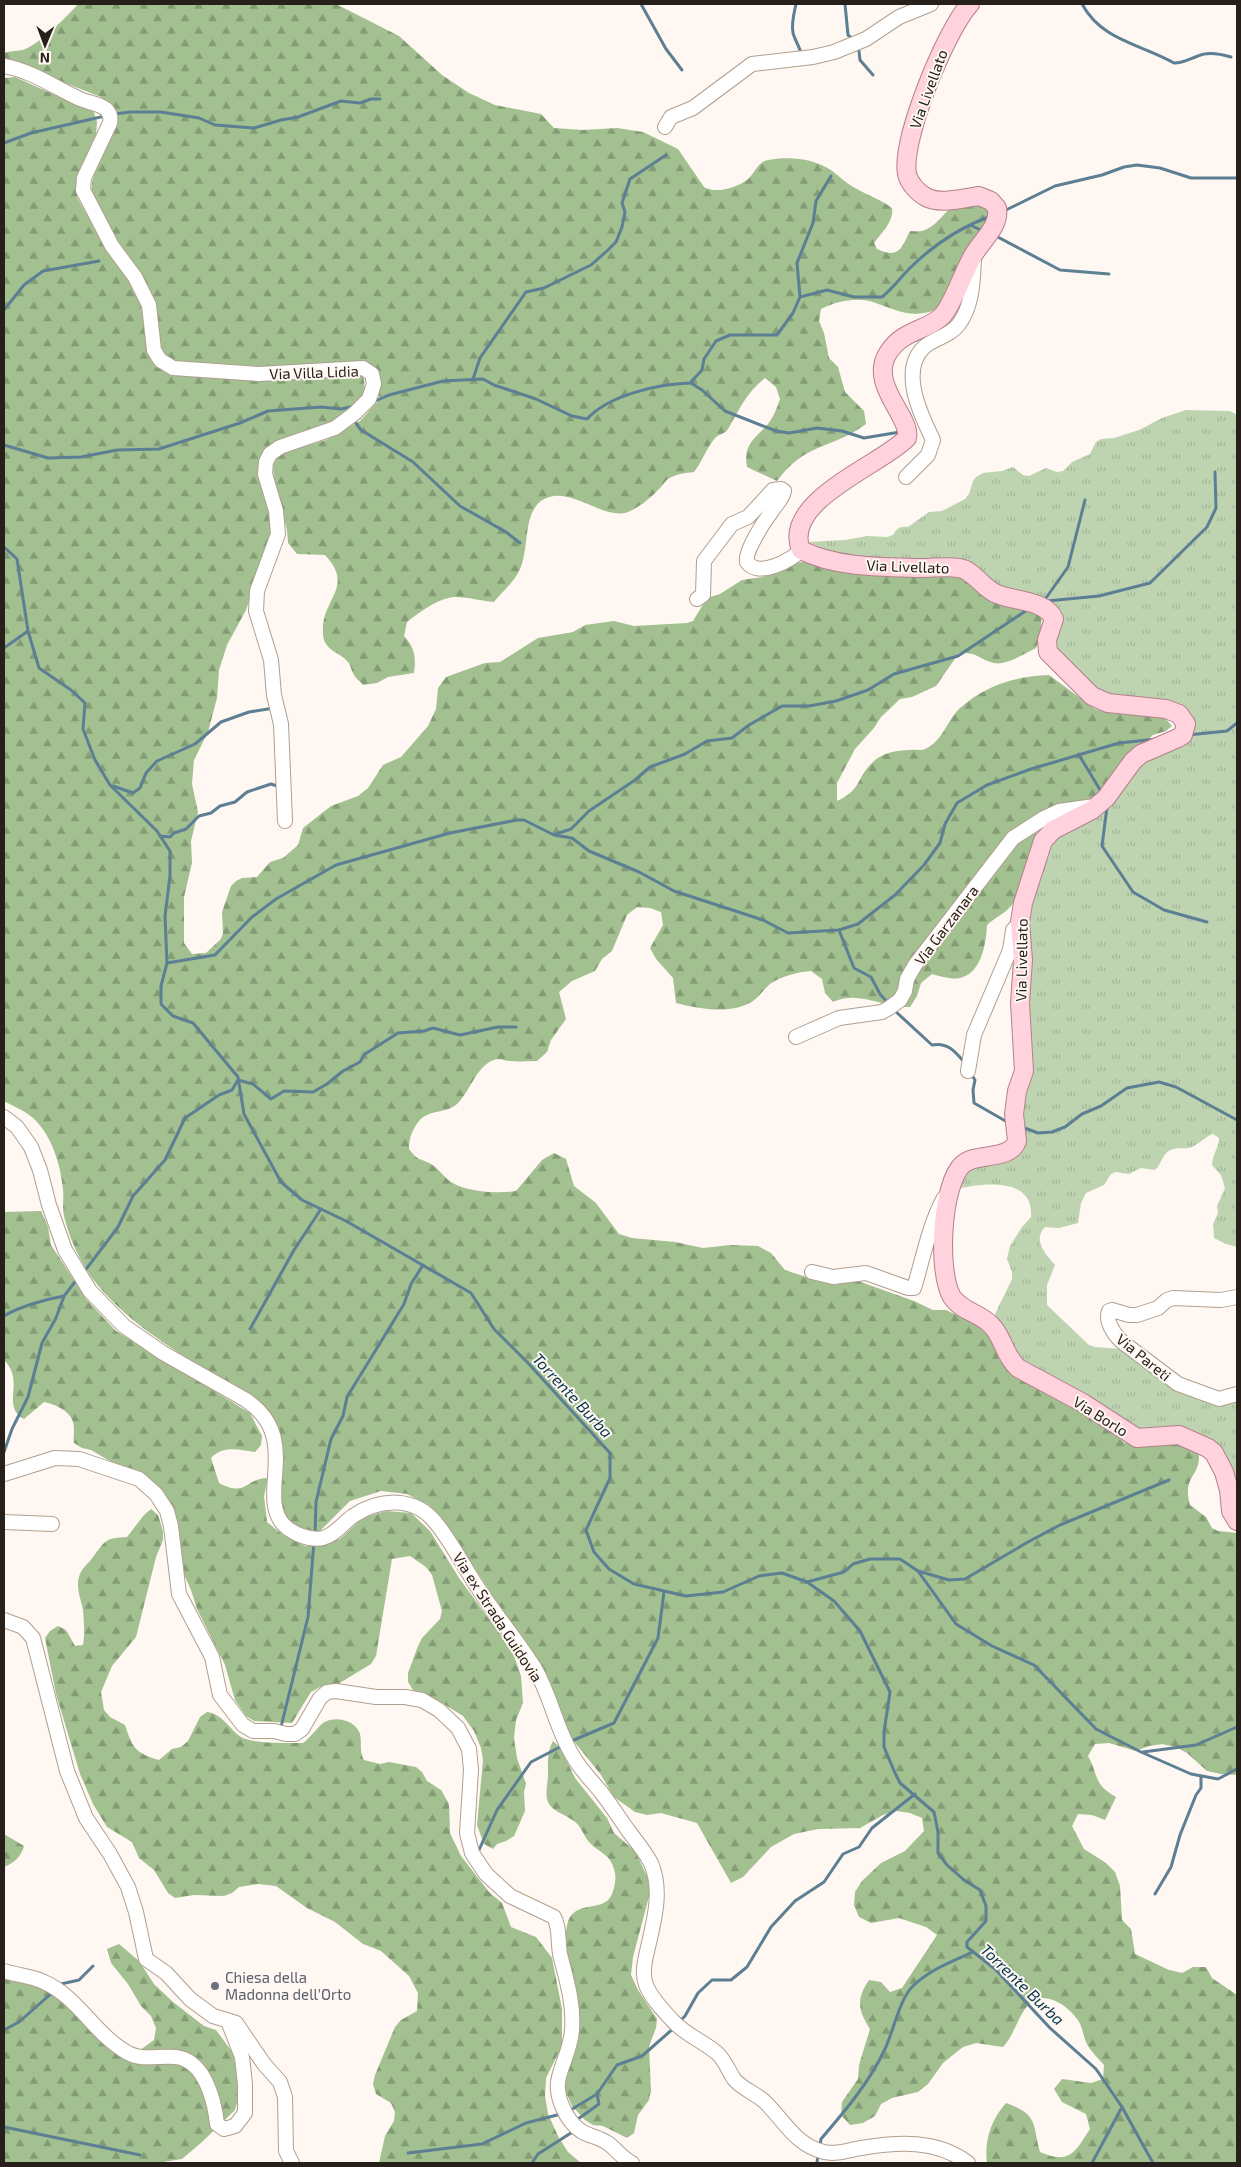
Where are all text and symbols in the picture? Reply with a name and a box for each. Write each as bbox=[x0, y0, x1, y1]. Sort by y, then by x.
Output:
north arrow bbox=[20, 20, 70, 70]
street label: Via Livellato bbox=[905, 47, 951, 131]
text: N bbox=[40, 50, 50, 67]
street label: Via Villa Lidia bbox=[269, 361, 359, 383]
street label: Via Livellato bbox=[866, 556, 950, 576]
street label: Via Garzanara bbox=[910, 882, 982, 968]
street label: Via Livellato bbox=[1011, 918, 1031, 1002]
street label: Via Pareti bbox=[1113, 1330, 1175, 1384]
water label: Torrente Burba bbox=[529, 1349, 617, 1441]
street label: Via Borlo bbox=[1070, 1392, 1132, 1440]
street label: Via ex Strada Guidovia bbox=[449, 1549, 547, 1685]
water label: Torrente Burba bbox=[977, 1939, 1069, 2029]
place label: Chiesa della Madonna dell'Orto bbox=[225, 1968, 351, 2003]
marker: Chiesa della Madonna dell'Orto bbox=[209, 1980, 221, 1992]

